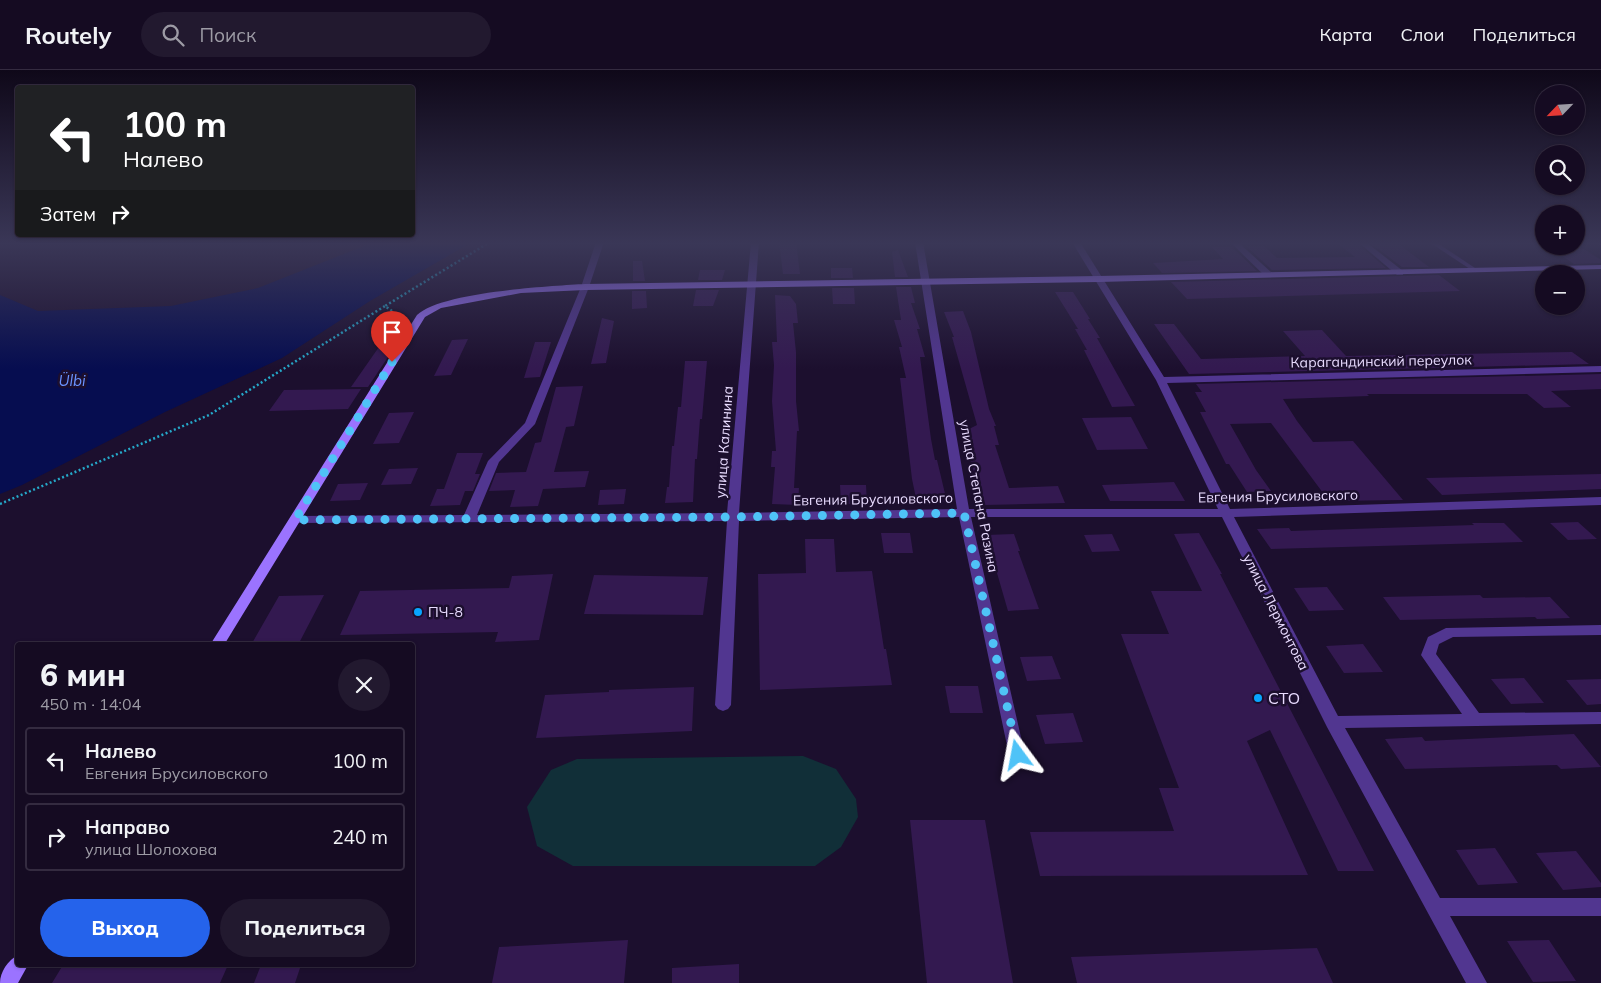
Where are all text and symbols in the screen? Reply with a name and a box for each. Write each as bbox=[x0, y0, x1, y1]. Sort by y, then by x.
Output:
search box bbox=[141, 12, 491, 57]
text: Routely bbox=[25, 20, 111, 50]
icon: search bbox=[159, 21, 187, 49]
text: Поиск bbox=[199, 23, 256, 47]
text: Карта bbox=[1320, 23, 1372, 46]
text: Слои bbox=[1400, 23, 1445, 46]
text: Поделиться bbox=[1473, 23, 1576, 46]
north arrow bbox=[1535, 85, 1585, 135]
map controls bbox=[1535, 85, 1585, 315]
text: 100 m bbox=[123, 102, 227, 146]
icon: left bbox=[40, 105, 105, 170]
text: Налево bbox=[123, 145, 203, 173]
button: search bbox=[1535, 145, 1585, 195]
icon: right bbox=[106, 200, 134, 228]
text: Затем bbox=[40, 202, 96, 226]
button: + bbox=[1535, 205, 1585, 255]
button: − bbox=[1535, 265, 1585, 315]
pin bbox=[371, 311, 413, 362]
icon: arrive bbox=[378, 318, 406, 346]
street label: Карагандинский переулок bbox=[1290, 350, 1472, 372]
water label: Ülbi bbox=[58, 371, 86, 390]
street label: улица Калинина bbox=[711, 385, 737, 499]
street label: улица Степана Разина bbox=[955, 418, 1003, 574]
street label: Евгения Брусиловского bbox=[1198, 486, 1358, 506]
street label: Евгения Брусиловского bbox=[793, 489, 953, 509]
street label: улица Лермонтова bbox=[1239, 551, 1313, 673]
place label: ПЧ-8 bbox=[428, 603, 463, 621]
marker: ПЧ-8 bbox=[412, 606, 424, 618]
text: 6 мин bbox=[40, 656, 126, 694]
button: close bbox=[338, 659, 390, 711]
place label: СТО bbox=[1268, 688, 1300, 708]
marker: СТО bbox=[1252, 692, 1264, 704]
text: 450 m · 14:04 bbox=[40, 694, 141, 714]
position arrow bbox=[991, 728, 1043, 780]
text: Налево bbox=[85, 739, 157, 763]
icon: left bbox=[42, 747, 70, 775]
text: 100 m bbox=[332, 749, 388, 773]
text: Евгения Брусиловского bbox=[85, 763, 268, 783]
text: Направо bbox=[85, 815, 170, 839]
icon: right bbox=[42, 823, 70, 851]
text: 240 m bbox=[332, 825, 388, 849]
text: улица Шолохова bbox=[85, 839, 217, 859]
button: Выход bbox=[40, 899, 210, 957]
button: Поделиться bbox=[220, 899, 390, 957]

